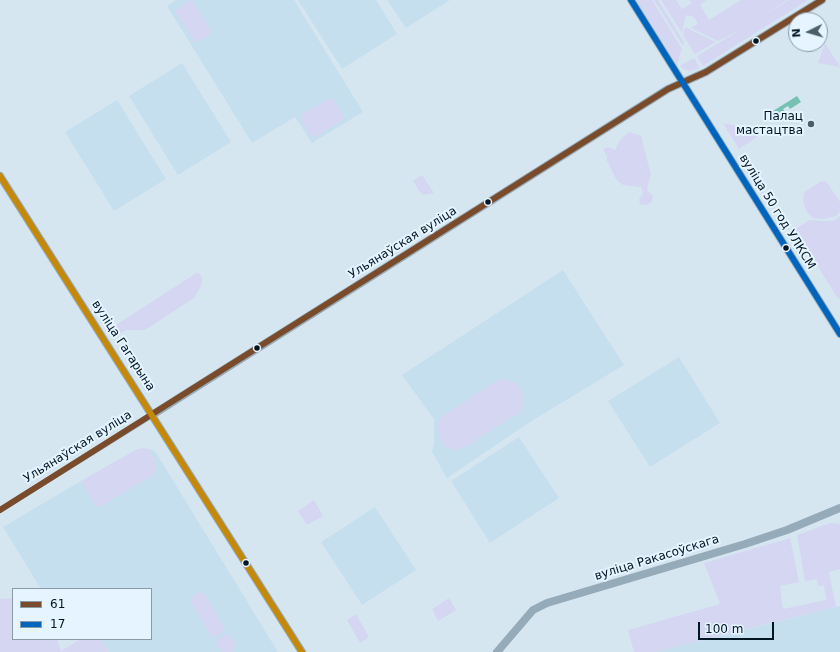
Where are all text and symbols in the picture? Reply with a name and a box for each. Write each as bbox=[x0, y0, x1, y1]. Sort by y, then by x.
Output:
north arrow bbox=[788, 12, 828, 52]
text: N bbox=[790, 28, 803, 38]
unlabelled marker bbox=[751, 36, 761, 46]
place label: Палац мастацтва bbox=[736, 110, 803, 138]
marker: Палац мастацтва bbox=[806, 119, 816, 129]
street label: вуліца 50 год УЛКСМ bbox=[736, 152, 818, 272]
unlabelled marker bbox=[483, 197, 493, 207]
street label: Ульянаўская вуліца bbox=[346, 204, 460, 282]
unlabelled marker bbox=[781, 243, 791, 253]
street label: вуліца Гагарына bbox=[88, 298, 158, 394]
unlabelled marker bbox=[252, 343, 262, 353]
street label: Ульянаўская вуліца bbox=[21, 408, 135, 486]
street label: вуліца Ракасоўскага bbox=[593, 532, 721, 584]
unlabelled marker bbox=[241, 558, 251, 568]
legend bbox=[12, 588, 152, 640]
text: 61 bbox=[50, 597, 65, 611]
scale bar bbox=[700, 614, 776, 640]
text: 17 bbox=[50, 617, 65, 631]
text: 100 m bbox=[705, 622, 743, 636]

